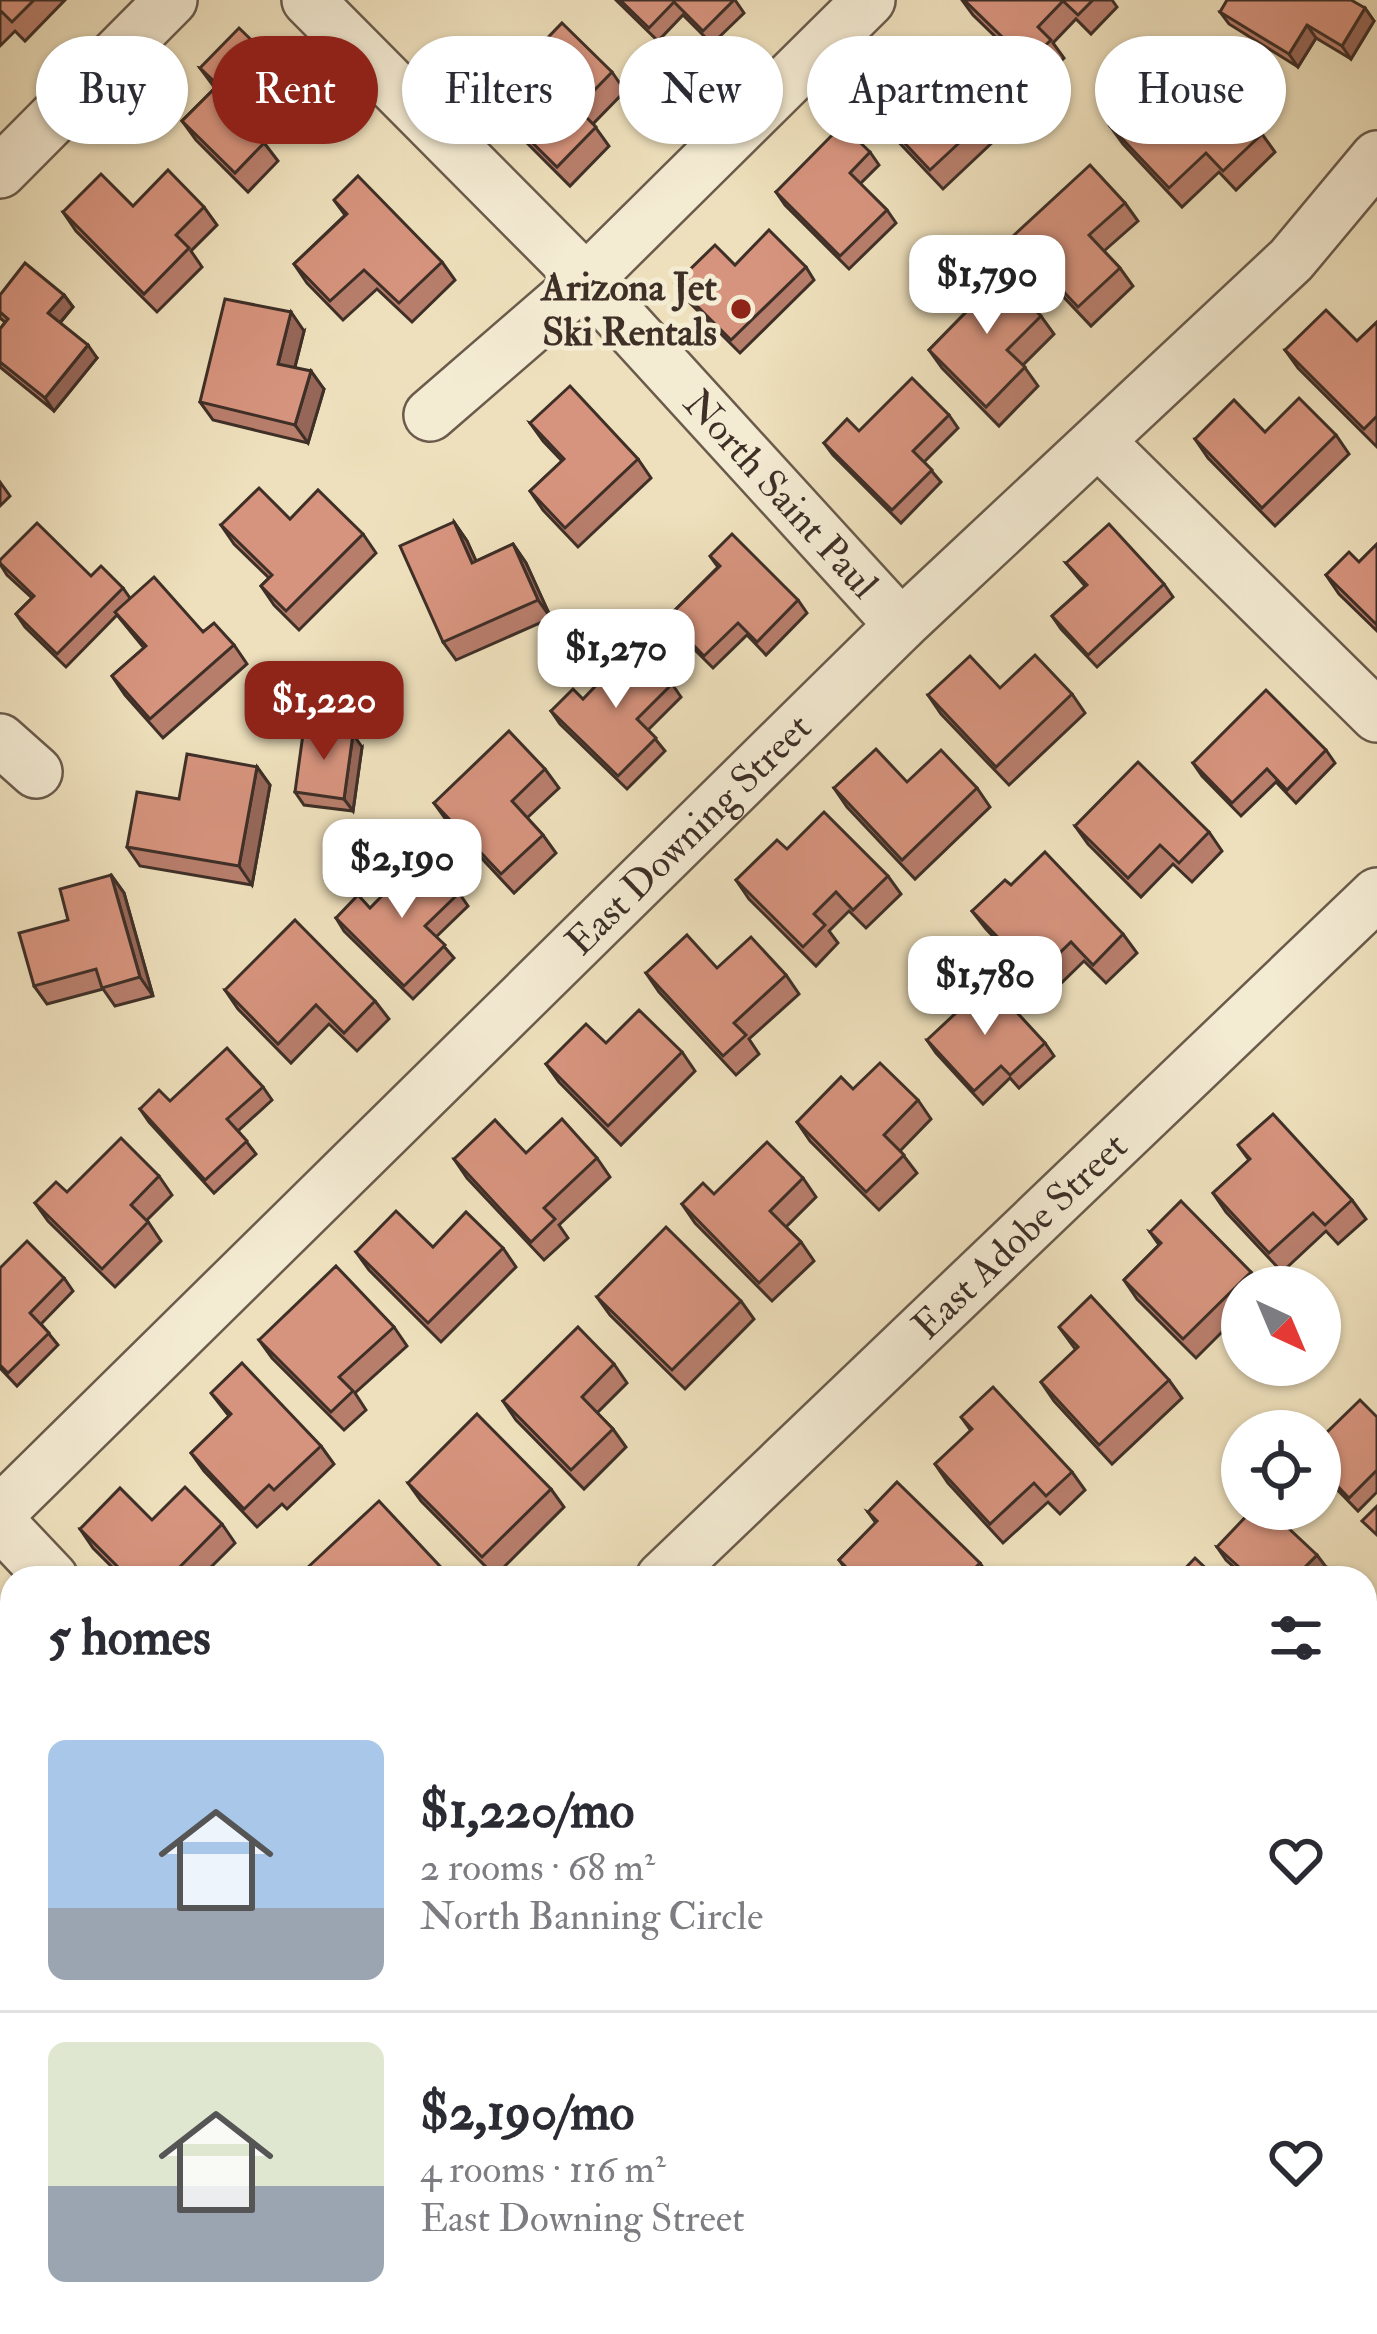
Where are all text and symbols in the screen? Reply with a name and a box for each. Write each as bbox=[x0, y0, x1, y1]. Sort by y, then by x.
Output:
chip: Buy bbox=[36, 36, 188, 144]
chip: Rent bbox=[212, 36, 378, 144]
chip: Filters bbox=[402, 36, 595, 144]
chip: New bbox=[619, 36, 783, 144]
chip: Apartment bbox=[807, 36, 1071, 144]
chip: House bbox=[1095, 36, 1286, 144]
pin: $1,790 bbox=[889, 235, 1085, 337]
text: $1,790 bbox=[936, 249, 1038, 298]
place label: Arizona Jet Ski Rentals bbox=[539, 263, 717, 357]
marker: Arizona Jet Ski Rentals bbox=[728, 296, 754, 322]
street label: North Saint Paul bbox=[673, 379, 889, 608]
pin: $1,270 bbox=[518, 609, 714, 711]
text: $1,270 bbox=[565, 623, 667, 672]
pin: $1,220 bbox=[226, 661, 422, 763]
text: $1,220 bbox=[272, 675, 376, 724]
street label: East Downing Street bbox=[555, 703, 821, 966]
pin: $2,190 bbox=[304, 819, 500, 921]
text: $2,190 bbox=[350, 833, 454, 882]
pin: $1,780 bbox=[887, 936, 1083, 1038]
text: $1,780 bbox=[935, 950, 1035, 999]
street label: East Adobe Street bbox=[902, 1122, 1137, 1350]
north arrow bbox=[1221, 1266, 1341, 1386]
map controls bbox=[1221, 1266, 1341, 1530]
button: locate bbox=[1221, 1410, 1341, 1530]
icon: filters bbox=[1263, 1605, 1329, 1671]
text: 5 homes bbox=[48, 1606, 211, 1670]
text: $1,220/mo bbox=[420, 1779, 634, 1843]
icon: home bbox=[144, 1788, 288, 1932]
icon: heart bbox=[1263, 1827, 1329, 1893]
text: 2 rooms · 68 m² bbox=[420, 1843, 655, 1892]
text: North Banning Circle bbox=[420, 1892, 763, 1941]
text: $2,190/mo bbox=[420, 2081, 634, 2145]
icon: home bbox=[144, 2090, 288, 2234]
icon: heart bbox=[1263, 2129, 1329, 2195]
text: 4 rooms · 116 m² bbox=[420, 2145, 666, 2194]
text: East Downing Street bbox=[420, 2194, 745, 2243]

